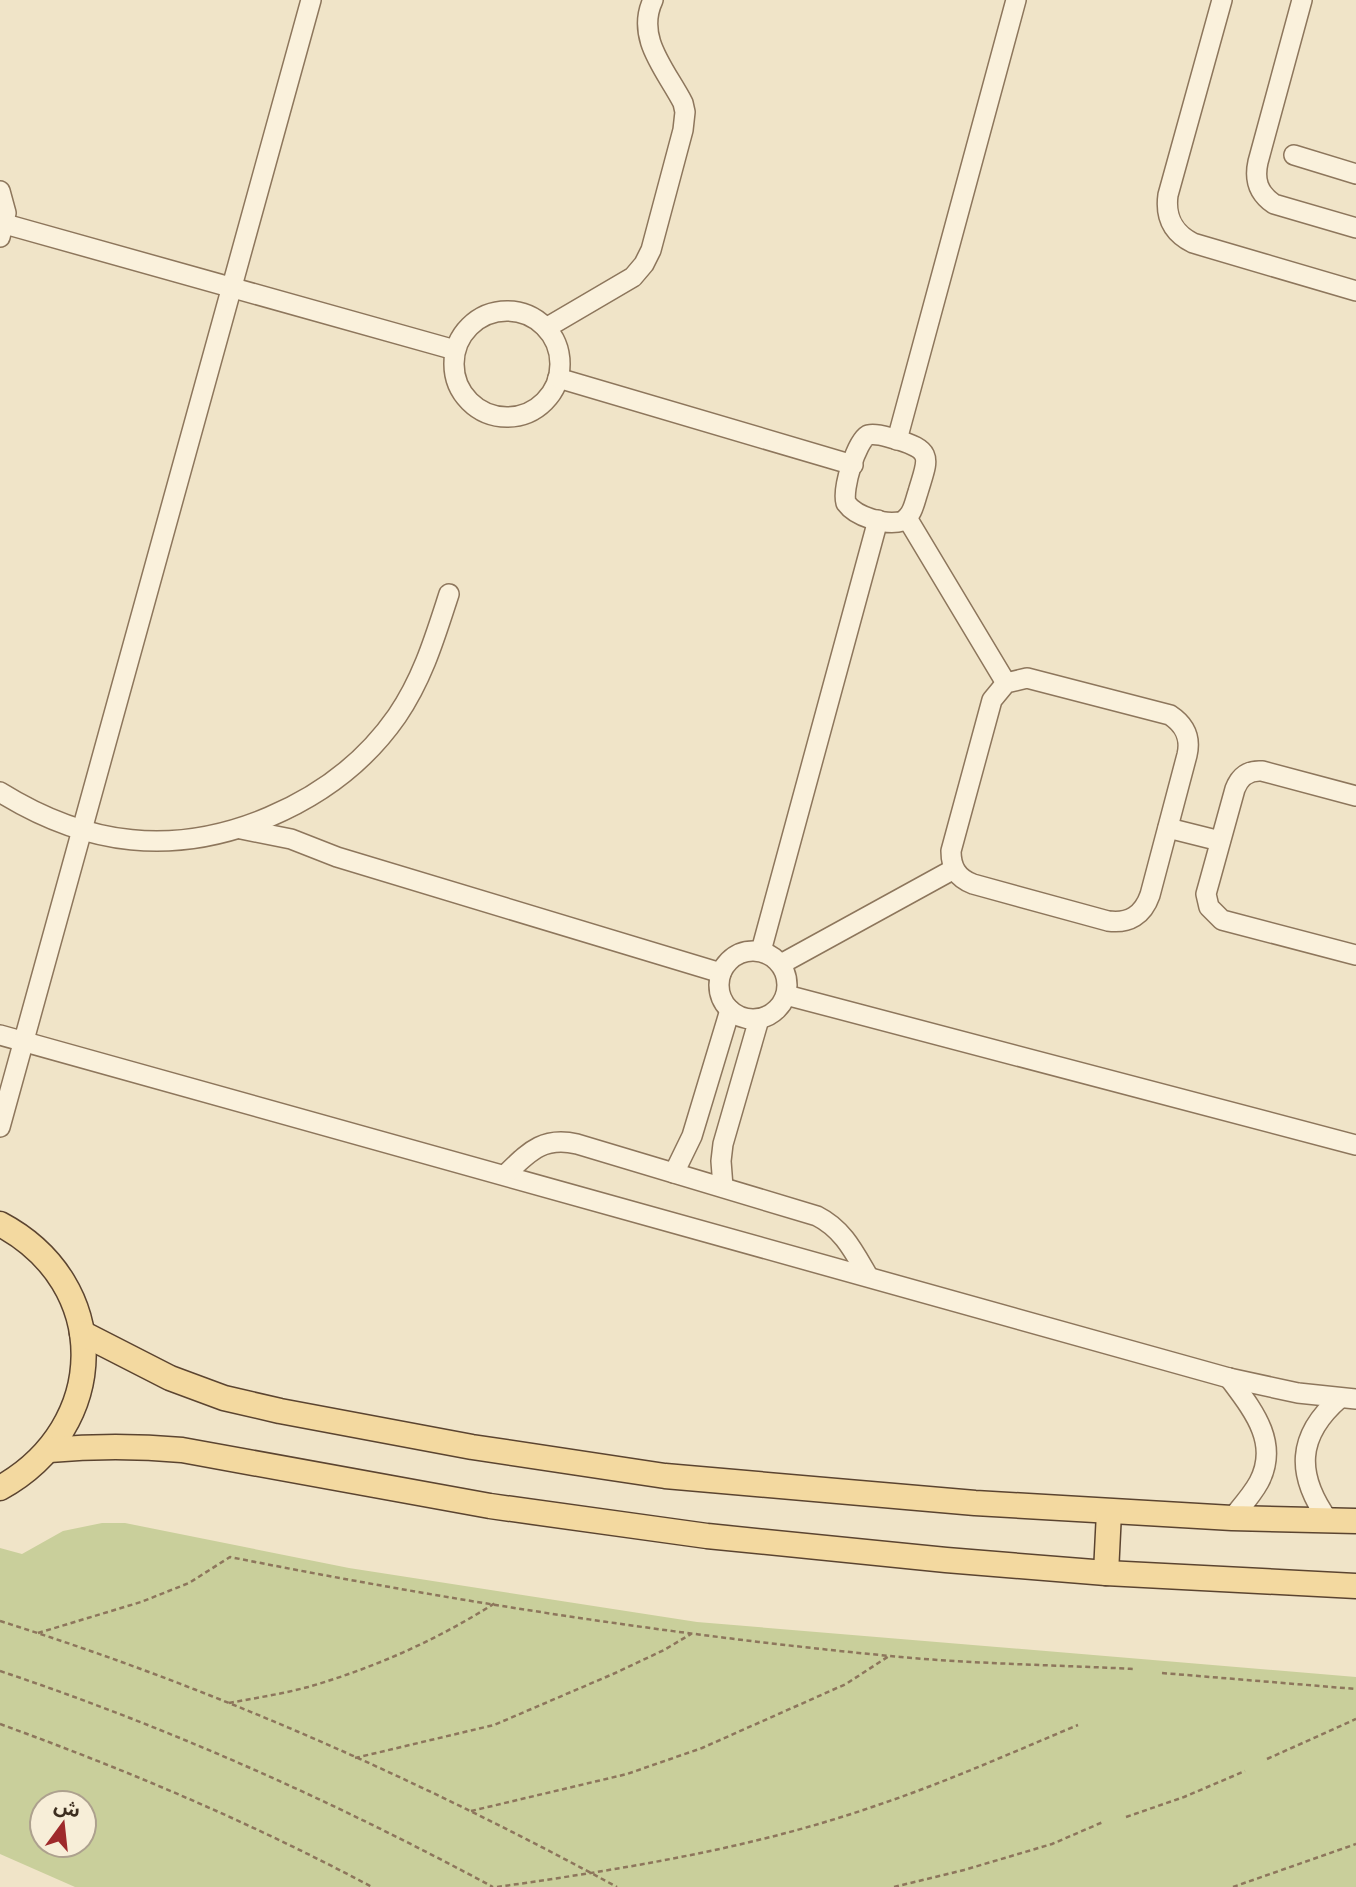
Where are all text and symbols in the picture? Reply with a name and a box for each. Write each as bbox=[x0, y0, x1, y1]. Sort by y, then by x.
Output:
north arrow bbox=[28, 1789, 98, 1859]
text: ش bbox=[52, 1794, 83, 1823]

